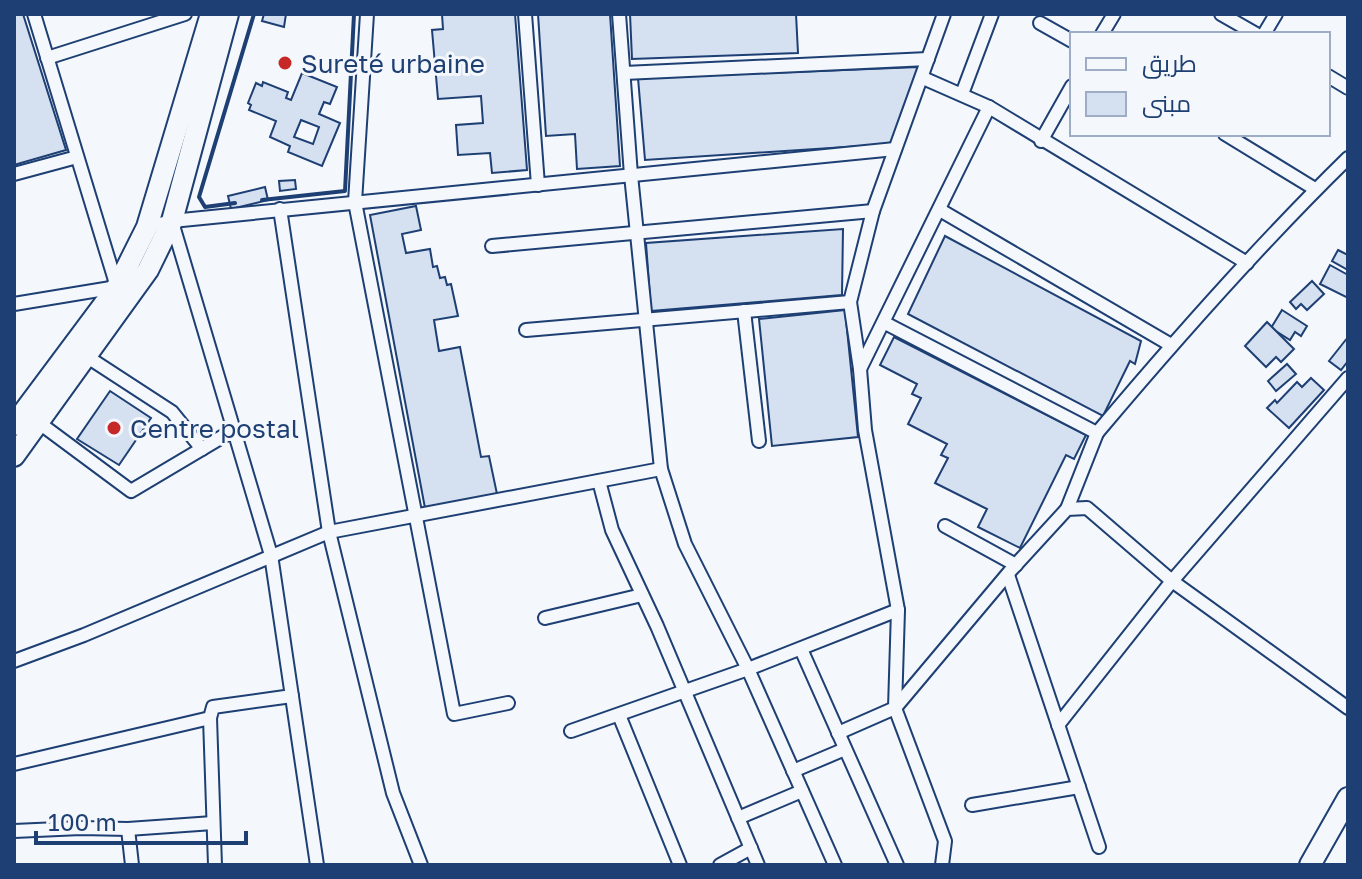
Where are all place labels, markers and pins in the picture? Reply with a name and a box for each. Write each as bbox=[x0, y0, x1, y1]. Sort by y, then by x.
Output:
place label: Sureté urbaine bbox=[301, 48, 485, 79]
marker: Sureté urbaine bbox=[276, 54, 294, 72]
place label: Centre postal bbox=[130, 413, 299, 444]
marker: Centre postal bbox=[105, 419, 123, 437]

